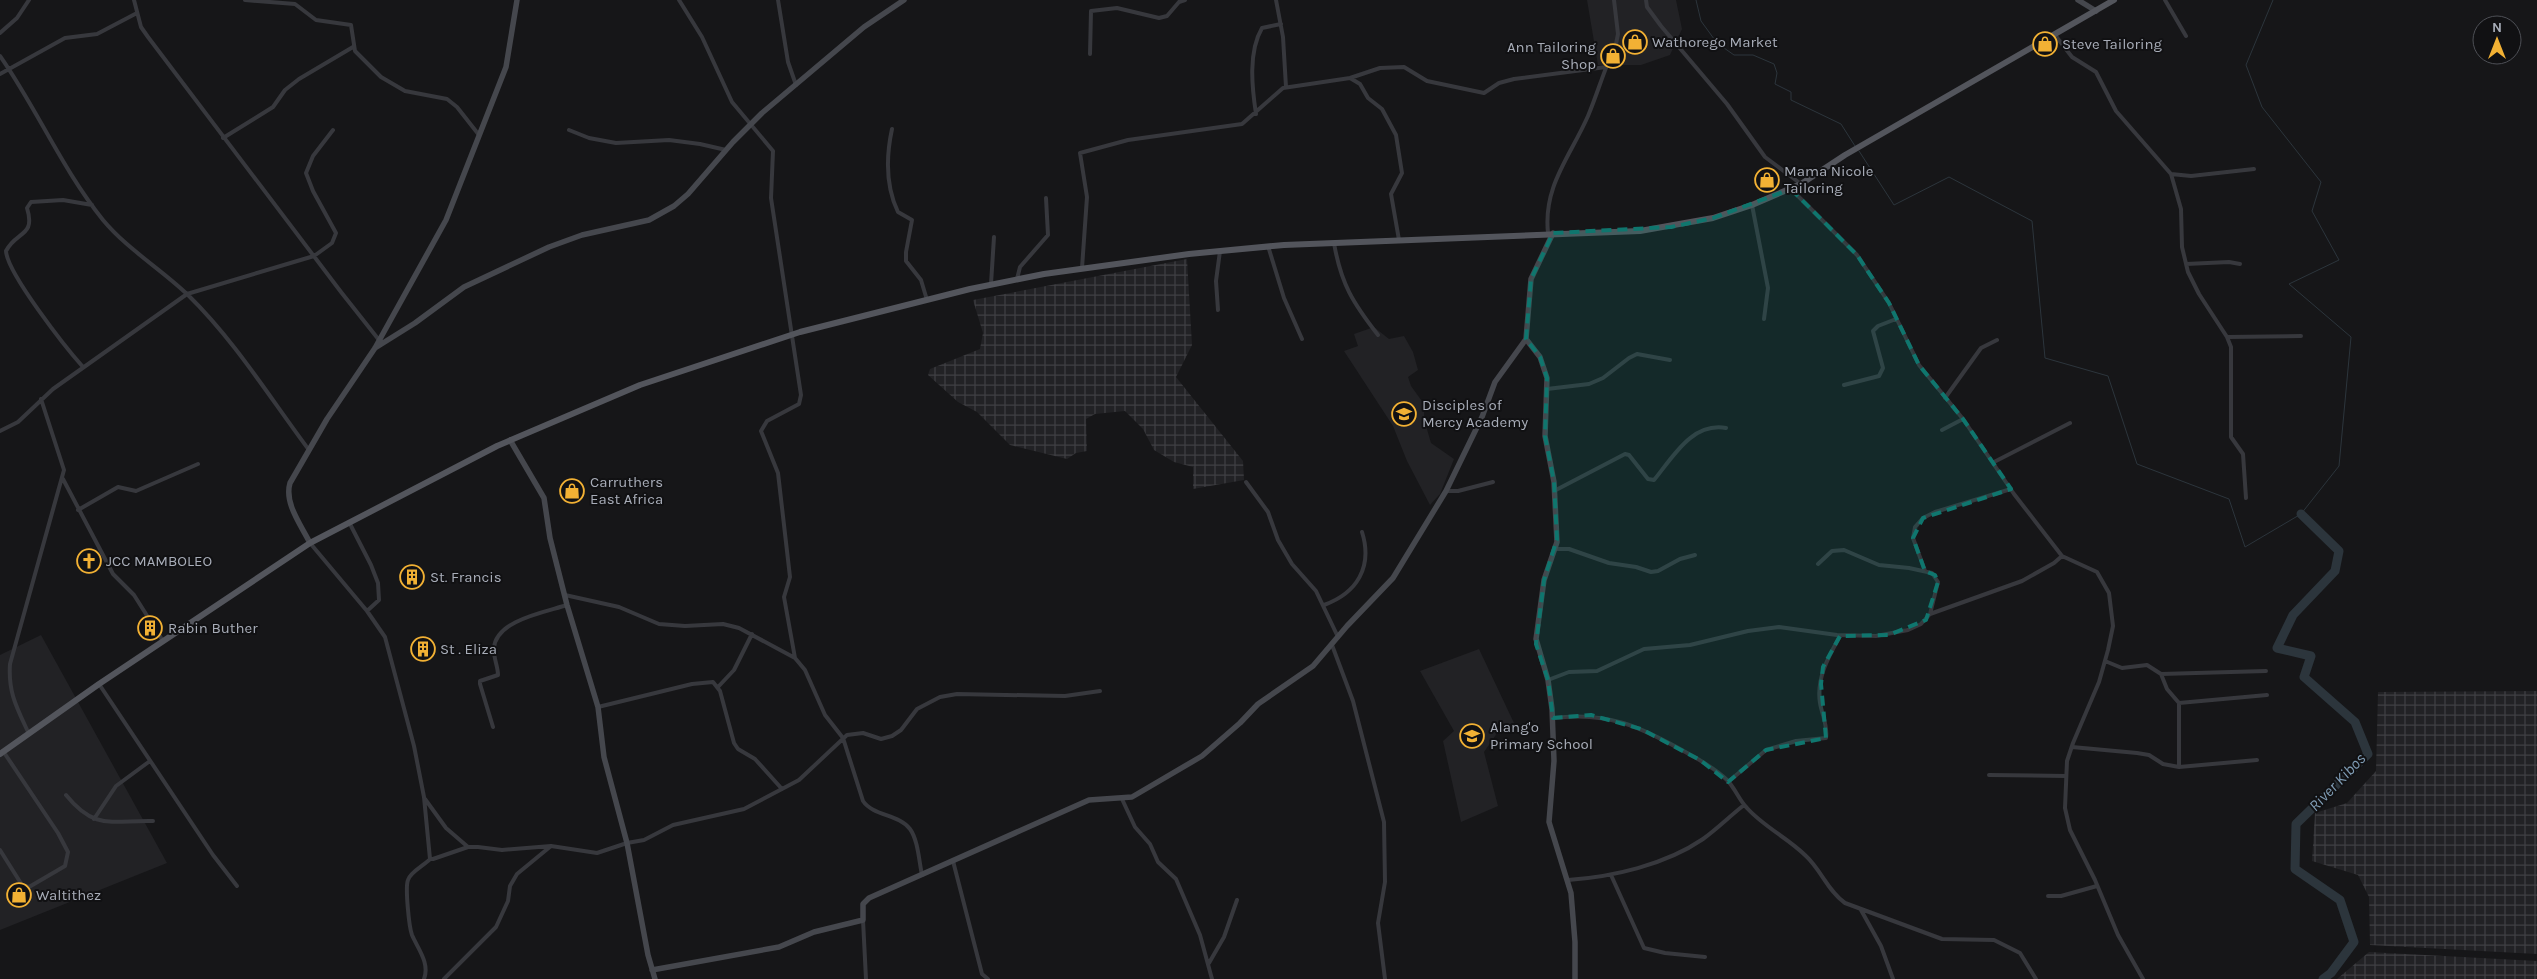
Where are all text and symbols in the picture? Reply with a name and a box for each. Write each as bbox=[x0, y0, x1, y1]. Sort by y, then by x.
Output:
north arrow bbox=[2472, 15, 2522, 65]
text: N bbox=[2492, 19, 2502, 36]
shop icon: Wathorego Market bbox=[1622, 29, 1648, 55]
shop icon: Steve Tailoring bbox=[2032, 31, 2058, 57]
place label: Wathorego Market bbox=[1652, 33, 1778, 51]
place label: Steve Tailoring bbox=[2062, 35, 2162, 53]
place label: Ann Tailoring Shop bbox=[1507, 38, 1597, 73]
shop icon: Ann Tailoring Shop bbox=[1600, 43, 1626, 69]
place label: Mama Nicole Tailoring bbox=[1784, 162, 1873, 197]
shop icon: Mama Nicole Tailoring bbox=[1754, 167, 1780, 193]
place label: Disciples of Mercy Academy bbox=[1422, 396, 1528, 431]
school or university icon: Disciples of Mercy Academy bbox=[1391, 401, 1417, 427]
place label: Carruthers East Africa bbox=[590, 473, 663, 508]
shop icon: Carruthers East Africa bbox=[559, 478, 585, 504]
church icon: JCC MAMBOLEO bbox=[76, 548, 102, 574]
place label: JCC MAMBOLEO bbox=[106, 552, 212, 570]
building icon: St. Francis bbox=[399, 564, 425, 590]
place label: St. Francis bbox=[430, 568, 502, 586]
building icon: Rabin Buther bbox=[137, 615, 163, 641]
place label: Rabin Buther bbox=[168, 619, 258, 637]
building icon: St . Eliza bbox=[410, 636, 436, 662]
place label: St . Eliza bbox=[440, 640, 497, 658]
place label: Alang'o Primary School bbox=[1490, 718, 1593, 753]
school or university icon: Alang'o Primary School bbox=[1459, 723, 1485, 749]
water label: River Kibos bbox=[2305, 749, 2370, 815]
shop icon: Waltithez bbox=[6, 882, 32, 908]
place label: Waltithez bbox=[36, 886, 101, 904]

